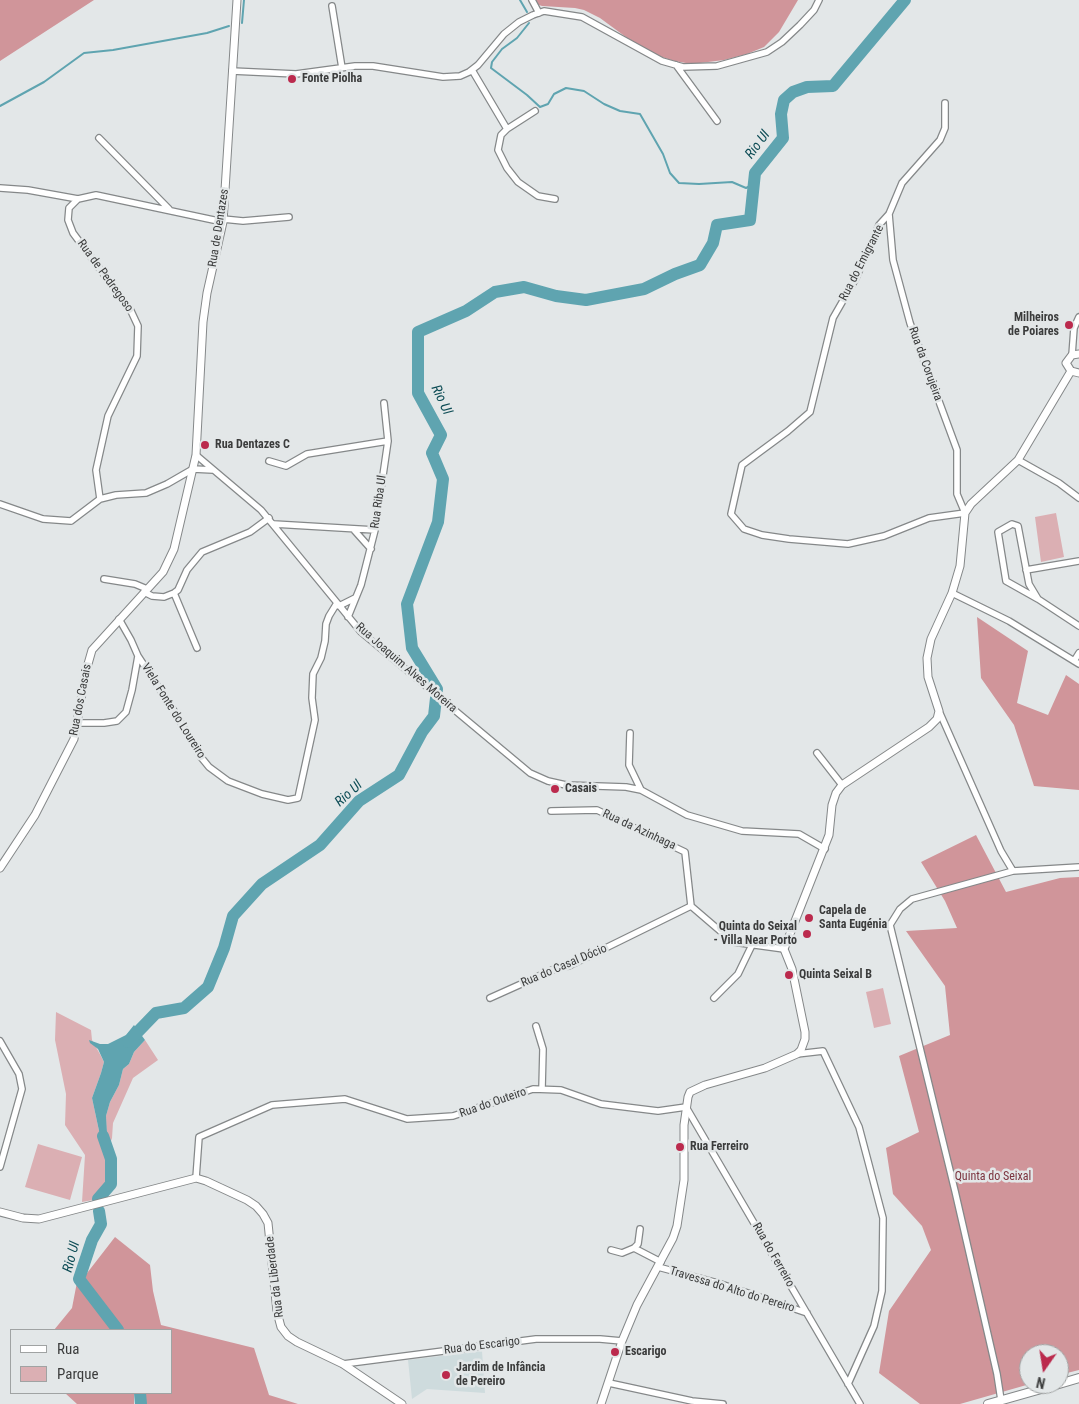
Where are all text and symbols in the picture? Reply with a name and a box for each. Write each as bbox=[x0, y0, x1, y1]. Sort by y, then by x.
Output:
place label: Fonte Piolha bbox=[302, 72, 362, 86]
marker: Fonte Piolha bbox=[286, 73, 298, 85]
water label: Rio Ul bbox=[742, 128, 774, 162]
street label: Rua de Dentazes bbox=[206, 188, 232, 268]
street label: Rua do Emigrante bbox=[837, 223, 887, 303]
street label: Rua de Pedregoso bbox=[74, 237, 136, 315]
place label: Milheiros de Poiares bbox=[1008, 311, 1059, 339]
marker: Milheiros de Poiares bbox=[1063, 319, 1075, 331]
street label: Rua da Corujeira bbox=[905, 325, 945, 403]
water label: Rio Ul bbox=[427, 382, 455, 418]
place label: Rua Dentazes C bbox=[215, 438, 290, 452]
marker: Rua Dentazes C bbox=[199, 439, 211, 451]
street label: Rua Riba Ul bbox=[368, 474, 390, 530]
street label: Rua Joaquim Alves Moreira bbox=[352, 620, 460, 716]
street label: Viela Fonte do Loureiro bbox=[138, 661, 208, 761]
street label: Rua dos Casais bbox=[67, 663, 95, 737]
water label: Rio Ul bbox=[332, 777, 366, 811]
place label: Casais bbox=[565, 782, 597, 796]
marker: Casais bbox=[549, 783, 561, 795]
street label: Rua da Azinhaga bbox=[600, 807, 678, 853]
place label: Capela de Santa Eugénia bbox=[819, 904, 887, 932]
marker: Capela de Santa Eugénia bbox=[803, 912, 815, 924]
place label: Quinta do Seixal - Villa Near Porto bbox=[714, 920, 797, 948]
marker: Quinta do Seixal - Villa Near Porto bbox=[801, 928, 813, 940]
street label: Rua do Casal Dócio bbox=[519, 941, 609, 991]
place label: Quinta Seixal B bbox=[799, 968, 872, 982]
marker: Quinta Seixal B bbox=[783, 969, 795, 981]
street label: Rua do Outeiro bbox=[458, 1085, 528, 1121]
place label: Rua Ferreiro bbox=[690, 1140, 749, 1154]
marker: Rua Ferreiro bbox=[674, 1141, 686, 1153]
park label: Quinta do Seixal bbox=[955, 1170, 1031, 1184]
street label: Rua do Ferreiro bbox=[749, 1220, 797, 1290]
street label: Rua da Liberdade bbox=[263, 1235, 287, 1319]
water label: Rio Ul bbox=[60, 1240, 84, 1274]
street label: Travessa do Alto do Pereiro bbox=[668, 1264, 796, 1316]
legend bbox=[10, 1329, 172, 1394]
street label: Rua do Escarigo bbox=[443, 1334, 521, 1358]
text: Rua bbox=[57, 1340, 79, 1358]
north arrow bbox=[1019, 1344, 1069, 1394]
place label: Escarigo bbox=[625, 1345, 667, 1359]
marker: Escarigo bbox=[609, 1346, 621, 1358]
place label: Jardim de Infância de Pereiro bbox=[456, 1361, 545, 1389]
text: Parque bbox=[57, 1365, 99, 1383]
marker: Jardim de Infância de Pereiro bbox=[440, 1369, 452, 1381]
text: N bbox=[1035, 1374, 1047, 1391]

